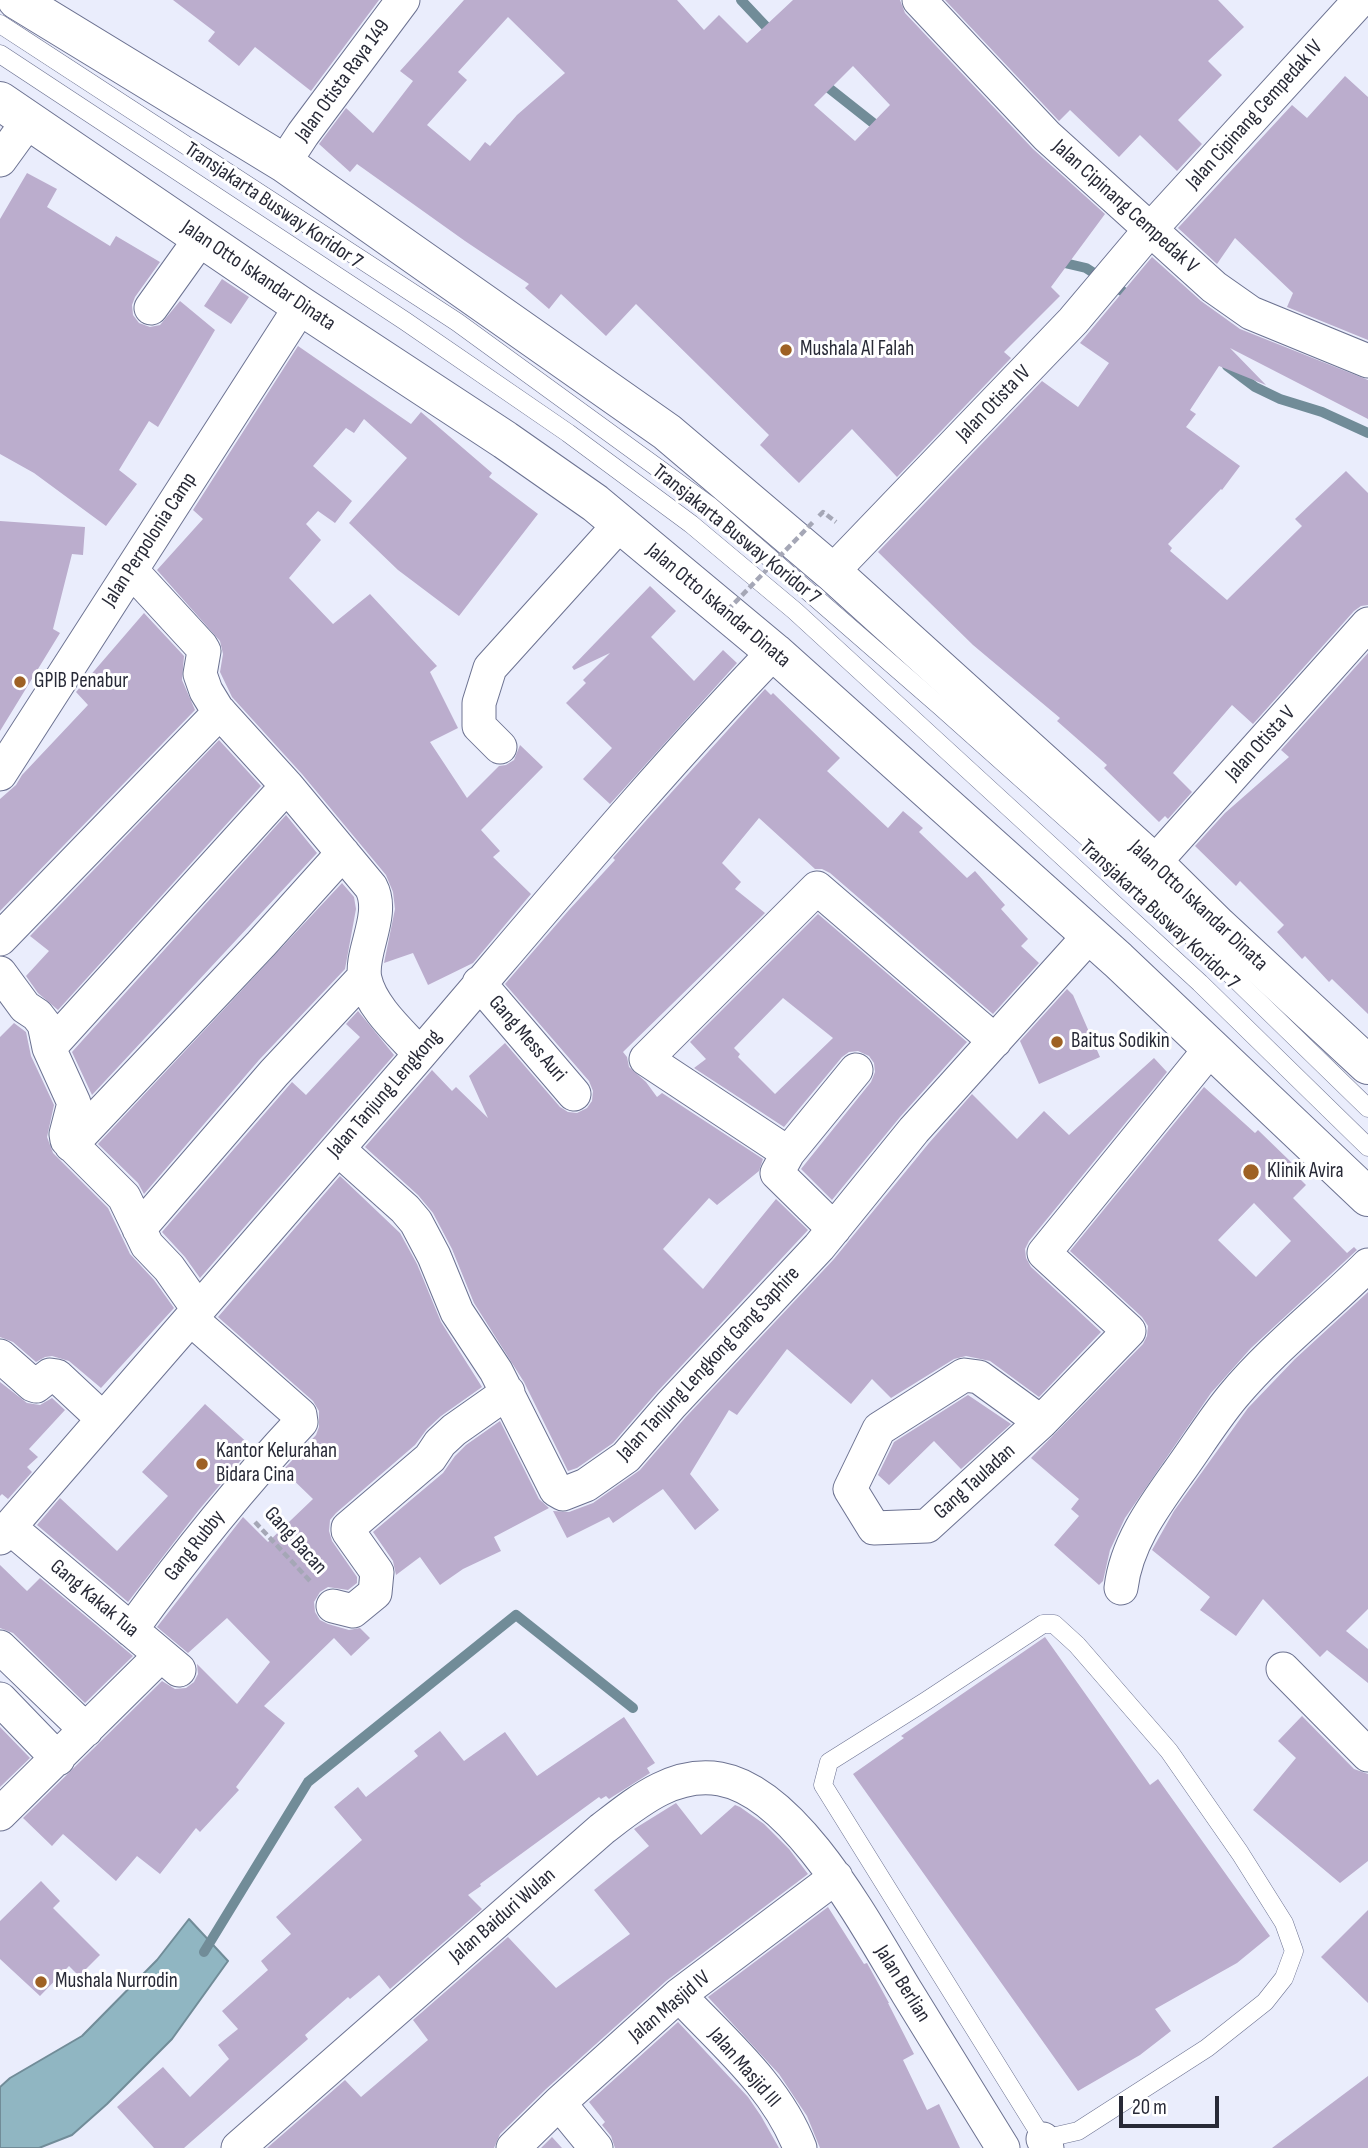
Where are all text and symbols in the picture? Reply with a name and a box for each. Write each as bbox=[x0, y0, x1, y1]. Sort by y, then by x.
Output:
street label: Jalan Otista Raya 149 bbox=[290, 15, 396, 147]
street label: Jalan Cipinang Cempedak IV bbox=[1181, 35, 1329, 195]
street label: Jalan Cipinang Cempedak V bbox=[1047, 135, 1203, 279]
street label: Transjakarta Busway Koridor 7 bbox=[179, 137, 367, 275]
street label: Jalan Otto Iskandar Dinata bbox=[176, 215, 340, 337]
place label: Mushala Al Falah bbox=[800, 337, 914, 363]
marker: Mushala Al Falah bbox=[778, 342, 794, 358]
street label: Jalan Otista IV bbox=[951, 361, 1037, 447]
street label: Transjakarta Busway Koridor 7 bbox=[647, 459, 825, 611]
street label: Jalan Perpolonia Camp bbox=[97, 468, 203, 612]
street label: Jalan Otto Iskandar Dinata bbox=[641, 538, 795, 674]
place label: GPIB Penabur bbox=[34, 669, 128, 695]
marker: GPIB Penabur bbox=[12, 674, 28, 690]
street label: Jalan Otista V bbox=[1221, 701, 1301, 787]
street label: Transjakarta Busway Koridor 7 bbox=[1074, 835, 1244, 995]
street label: Jalan Otto Iskandar Dinata bbox=[1123, 835, 1273, 977]
street label: Gang Mess Auri bbox=[483, 991, 571, 1087]
street label: Jalan Tanjung Lengkong bbox=[323, 1025, 447, 1163]
place label: Baitus Sodikin bbox=[1071, 1029, 1170, 1055]
marker: Baitus Sodikin bbox=[1049, 1034, 1065, 1050]
place label: Klinik Avira bbox=[1267, 1159, 1344, 1185]
marker: Klinik Avira bbox=[1241, 1162, 1261, 1182]
street label: Jalan Tanjung Lengkong Gang Saphire bbox=[612, 1262, 806, 1466]
place label: Kantor Kelurahan Bidara Cina bbox=[216, 1439, 337, 1489]
street label: Gang Tauladan bbox=[929, 1439, 1021, 1525]
marker: Kantor Kelurahan Bidara Cina bbox=[194, 1456, 210, 1472]
street label: Gang Bacan bbox=[258, 1502, 332, 1580]
street label: Gang Rubby bbox=[160, 1506, 230, 1586]
street label: Gang Kakak Tua bbox=[45, 1555, 143, 1643]
street label: Jalan Baiduri Wulan bbox=[445, 1863, 561, 1969]
street label: Jalan Berlian bbox=[869, 1941, 935, 2027]
street label: Jalan Masjid IV bbox=[624, 1966, 716, 2048]
place label: Mushala Nurrodin bbox=[55, 1969, 178, 1995]
marker: Mushala Nurrodin bbox=[33, 1974, 49, 1990]
street label: Jalan Masjid III bbox=[703, 2023, 785, 2113]
scale bar bbox=[1123, 2082, 1223, 2126]
text: 20 m bbox=[1132, 2095, 1167, 2120]

